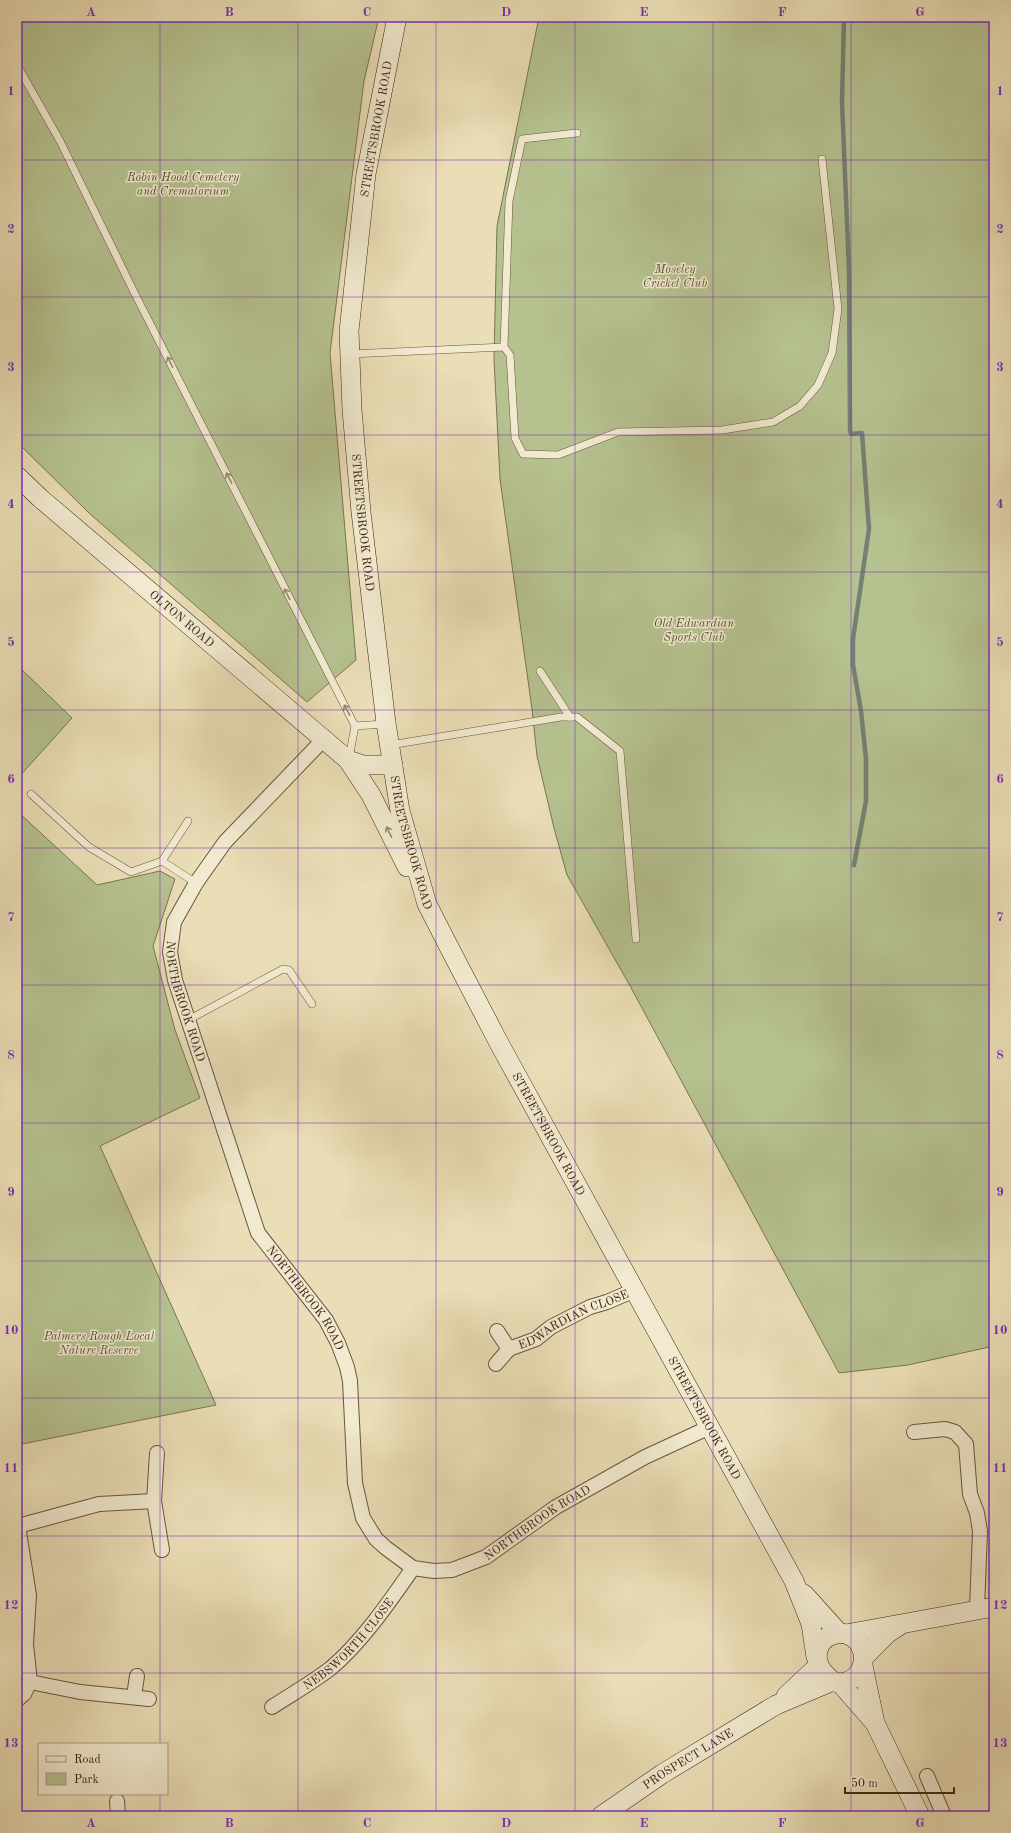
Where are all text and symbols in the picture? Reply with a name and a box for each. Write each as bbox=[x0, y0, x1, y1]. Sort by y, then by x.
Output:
text: A bbox=[86, 6, 96, 19]
text: B bbox=[224, 6, 234, 19]
text: C bbox=[363, 6, 371, 19]
text: D bbox=[501, 6, 511, 19]
text: E bbox=[640, 6, 649, 19]
text: F bbox=[778, 6, 787, 19]
text: G bbox=[915, 6, 925, 19]
street label: STREETSBROOK ROAD bbox=[359, 60, 395, 198]
text: 1 bbox=[7, 85, 15, 98]
text: 1 bbox=[996, 85, 1004, 98]
park label: Robin Hood Cemetery and Crematorium bbox=[126, 172, 240, 198]
text: 2 bbox=[7, 223, 15, 236]
text: 2 bbox=[996, 223, 1004, 236]
park label: Moseley Cricket Club bbox=[643, 264, 707, 290]
one-way arrow bbox=[166, 357, 173, 369]
text: 3 bbox=[7, 361, 15, 374]
text: 3 bbox=[996, 361, 1004, 374]
street label: STREETSBROOK ROAD bbox=[349, 453, 375, 592]
one-way arrow bbox=[224, 472, 232, 484]
text: 4 bbox=[7, 498, 15, 511]
text: 4 bbox=[996, 498, 1004, 511]
one-way arrow bbox=[283, 588, 290, 600]
street label: OLTON ROAD bbox=[146, 589, 216, 650]
park label: Old Edwardian Sports Club bbox=[654, 618, 734, 644]
text: 5 bbox=[7, 636, 15, 649]
text: 5 bbox=[996, 636, 1004, 649]
one-way arrow bbox=[342, 704, 350, 716]
text: 6 bbox=[7, 773, 15, 786]
text: 6 bbox=[996, 773, 1004, 786]
street label: STREETSBROOK ROAD bbox=[387, 775, 434, 912]
one-way arrow bbox=[385, 826, 392, 838]
text: 7 bbox=[7, 911, 15, 924]
text: 7 bbox=[996, 911, 1004, 924]
street label: NORTHBROOK ROAD bbox=[163, 940, 206, 1063]
text: 8 bbox=[7, 1049, 15, 1062]
text: 8 bbox=[996, 1049, 1004, 1062]
street label: STREETSBROOK ROAD bbox=[509, 1071, 586, 1198]
text: 9 bbox=[7, 1186, 15, 1199]
text: 9 bbox=[996, 1186, 1004, 1199]
street label: NORTHBROOK ROAD bbox=[264, 1244, 345, 1352]
street label: EDWARDIAN CLOSE bbox=[517, 1288, 631, 1352]
text: 10 bbox=[3, 1324, 19, 1337]
text: 10 bbox=[992, 1324, 1008, 1337]
park label: Palmers Rough Local Nature Reserve bbox=[43, 1331, 155, 1357]
street label: STREETSBROOK ROAD bbox=[665, 1355, 742, 1482]
text: 11 bbox=[3, 1462, 19, 1475]
text: 11 bbox=[992, 1462, 1008, 1475]
street label: NORTHBROOK ROAD bbox=[482, 1484, 593, 1563]
street label: NEBSWORTH CLOSE bbox=[301, 1596, 397, 1693]
text: 12 bbox=[3, 1599, 19, 1612]
text: 12 bbox=[992, 1599, 1008, 1612]
street label: PROSPECT LANE bbox=[641, 1727, 736, 1792]
text: 13 bbox=[3, 1737, 19, 1750]
text: 13 bbox=[992, 1737, 1008, 1750]
legend bbox=[38, 1743, 168, 1795]
text: Road bbox=[74, 1754, 101, 1766]
scale bar bbox=[845, 1769, 954, 1795]
text: Park bbox=[74, 1774, 99, 1786]
text: 50 m bbox=[851, 1777, 878, 1790]
text: A bbox=[86, 1817, 96, 1830]
text: B bbox=[224, 1817, 234, 1830]
text: C bbox=[363, 1817, 371, 1830]
text: D bbox=[501, 1817, 511, 1830]
text: E bbox=[640, 1817, 649, 1830]
text: F bbox=[778, 1817, 787, 1830]
text: G bbox=[915, 1817, 925, 1830]

